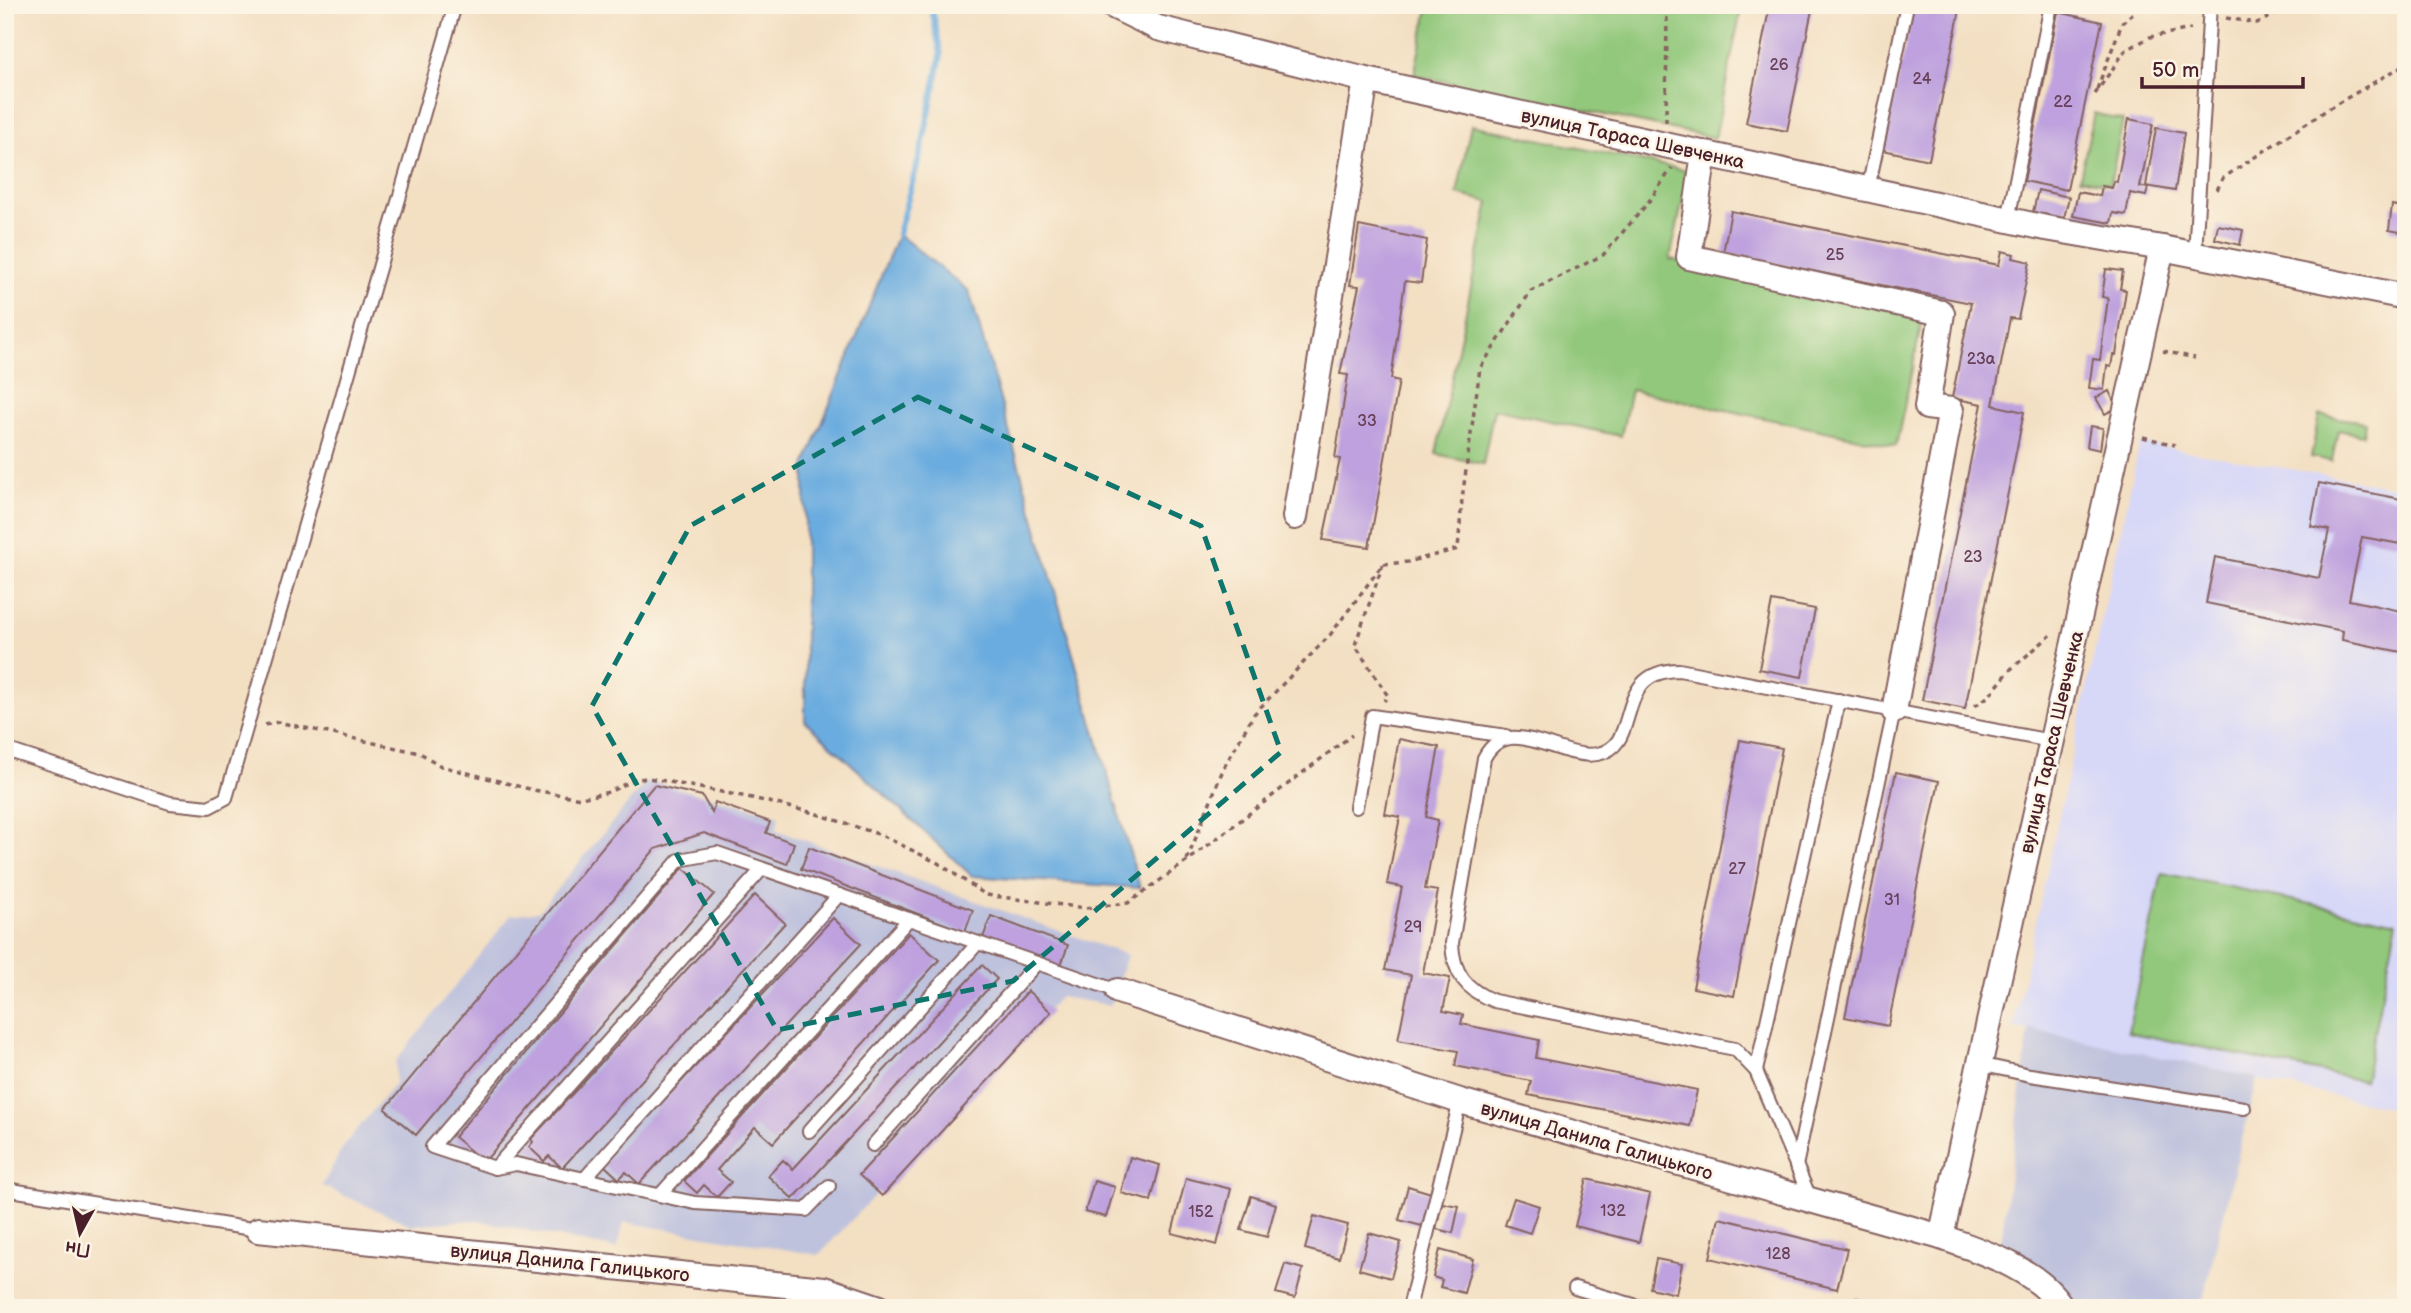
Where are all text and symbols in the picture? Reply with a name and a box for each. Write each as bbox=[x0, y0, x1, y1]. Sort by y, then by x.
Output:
scale bar bbox=[2142, 46, 2302, 90]
house number: 26 bbox=[1769, 56, 1789, 75]
text: 50 m bbox=[2152, 58, 2199, 83]
house number: 24 bbox=[1913, 70, 1932, 89]
house number: 22 bbox=[2054, 93, 2073, 112]
street label: вулиця Тараса Шевченка bbox=[1519, 105, 1747, 174]
house number: 25 bbox=[1826, 246, 1844, 265]
house number: 23а bbox=[1967, 350, 1996, 369]
house number: 33 bbox=[1357, 412, 1377, 431]
house number: 23 bbox=[1964, 548, 1983, 567]
street label: вулиця Тараса Шевченка bbox=[2016, 629, 2089, 856]
house number: 27 bbox=[1728, 860, 1746, 879]
house number: 31 bbox=[1884, 891, 1900, 910]
house number: 29 bbox=[1404, 918, 1422, 937]
street label: вулиця Данила Галицького bbox=[1478, 1097, 1715, 1186]
north arrow bbox=[46, 1198, 116, 1268]
house number: 132 bbox=[1600, 1202, 1626, 1221]
house number: 152 bbox=[1189, 1203, 1214, 1222]
text: Пн bbox=[64, 1235, 92, 1261]
street label: вулиця Данила Галицького bbox=[449, 1239, 691, 1288]
house number: 128 bbox=[1766, 1245, 1790, 1264]

